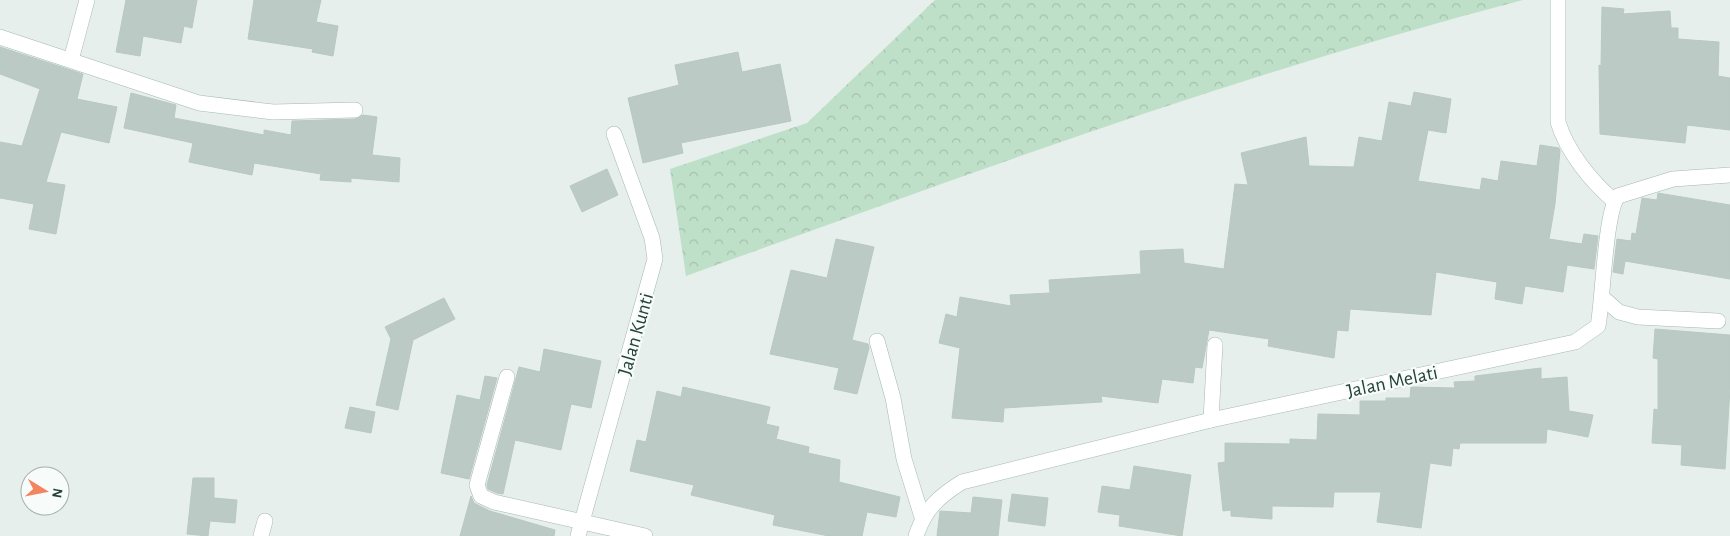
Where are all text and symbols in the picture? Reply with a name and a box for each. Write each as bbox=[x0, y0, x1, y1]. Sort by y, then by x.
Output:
street label: Jalan Kunti bbox=[615, 291, 657, 378]
street label: Jalan Melati bbox=[1345, 363, 1440, 401]
north arrow bbox=[20, 466, 70, 516]
text: N bbox=[49, 487, 65, 499]

